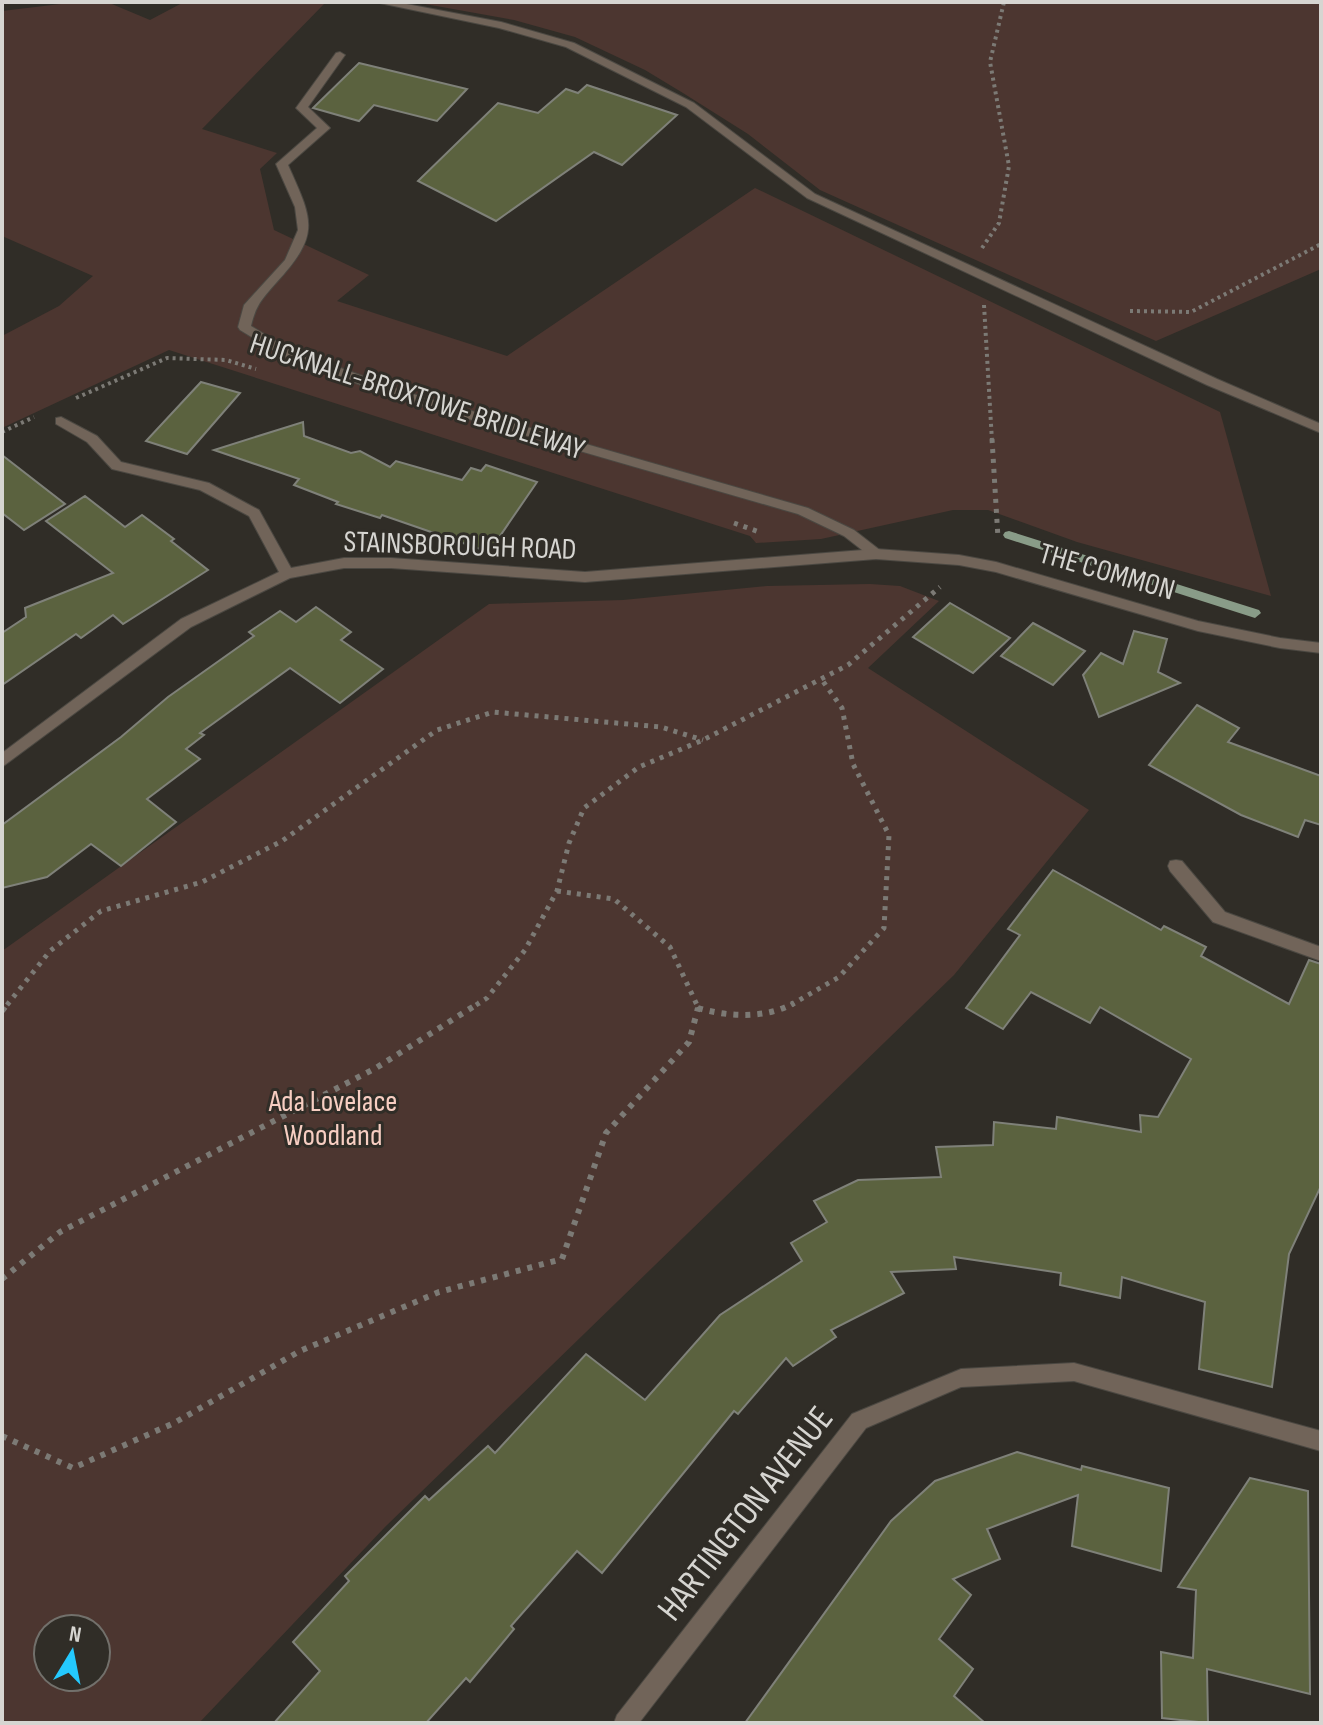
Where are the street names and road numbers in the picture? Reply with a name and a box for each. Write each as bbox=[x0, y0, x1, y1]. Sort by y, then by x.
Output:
street label: HUCKNALL-BROXTOWE BRIDLEWAY bbox=[245, 326, 589, 468]
street label: STAINSBOROUGH ROAD bbox=[343, 524, 577, 568]
street label: THE COMMON bbox=[1035, 535, 1179, 609]
street label: HARTINGTON AVENUE bbox=[649, 1398, 843, 1630]

